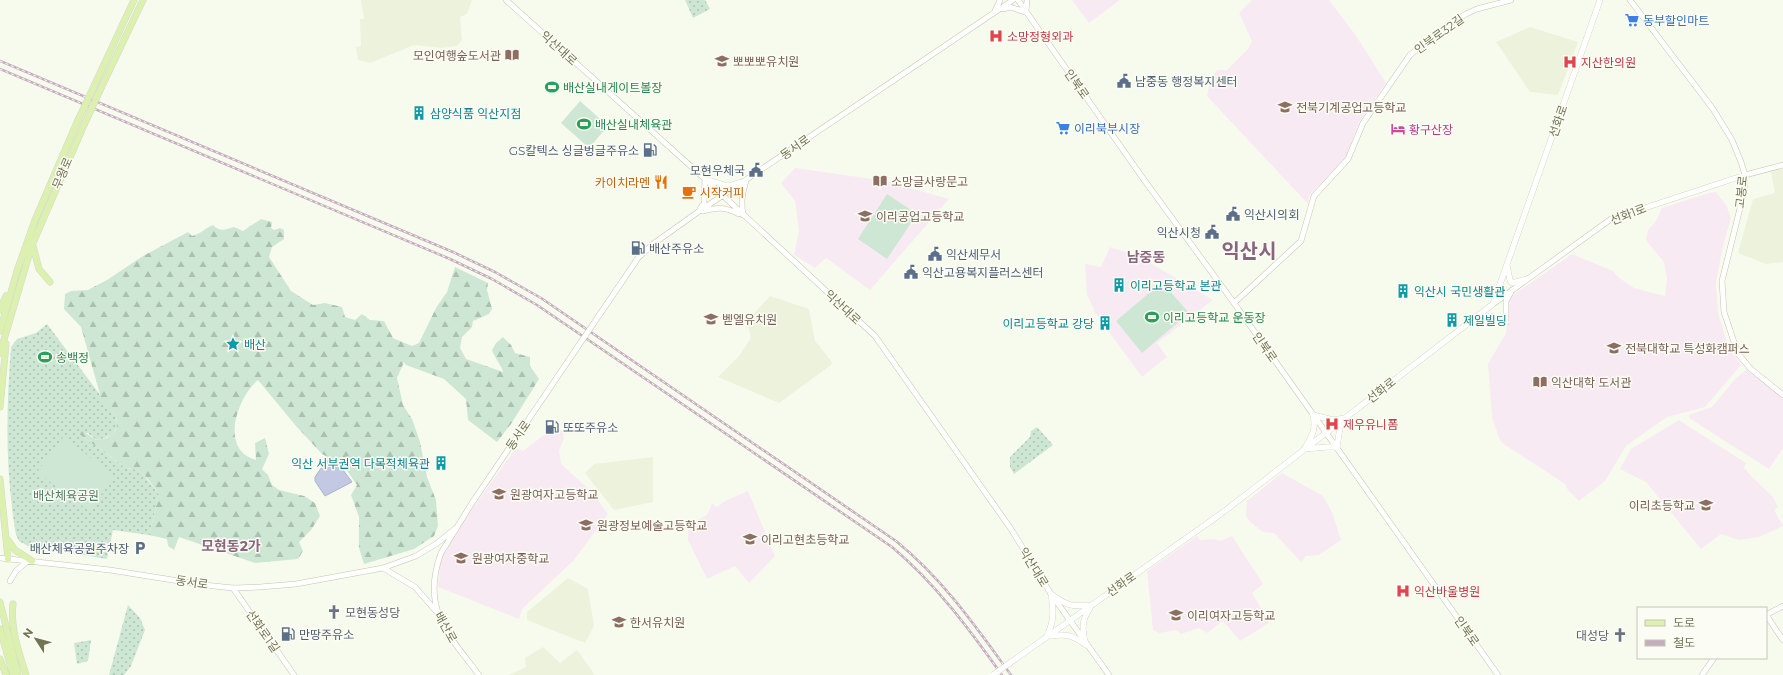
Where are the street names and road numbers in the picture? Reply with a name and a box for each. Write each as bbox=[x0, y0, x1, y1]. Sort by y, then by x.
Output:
street label: 인북로32길 bbox=[1411, 11, 1467, 57]
street label: 익산대로 bbox=[538, 28, 580, 68]
street label: 인북로 bbox=[1061, 66, 1093, 102]
street label: 선화로 bbox=[1546, 103, 1570, 139]
street label: 동서로 bbox=[777, 131, 813, 163]
street label: 무왕로 bbox=[49, 155, 75, 191]
street label: 고봉로 bbox=[1732, 175, 1750, 209]
street label: 선화1로 bbox=[1608, 200, 1648, 228]
street label: 익산대로 bbox=[822, 286, 864, 328]
street label: 인북로 bbox=[1249, 329, 1281, 365]
street label: 선화로 bbox=[1363, 374, 1399, 406]
street label: 동서로 bbox=[502, 417, 534, 453]
street label: 익산대로 bbox=[1016, 544, 1052, 590]
street label: 선화로 bbox=[1103, 568, 1139, 600]
street label: 동서로 bbox=[175, 572, 209, 592]
street label: 선화로1길 bbox=[243, 607, 283, 655]
street label: 배산로 bbox=[431, 609, 461, 645]
street label: 인북로 bbox=[1451, 613, 1483, 649]

